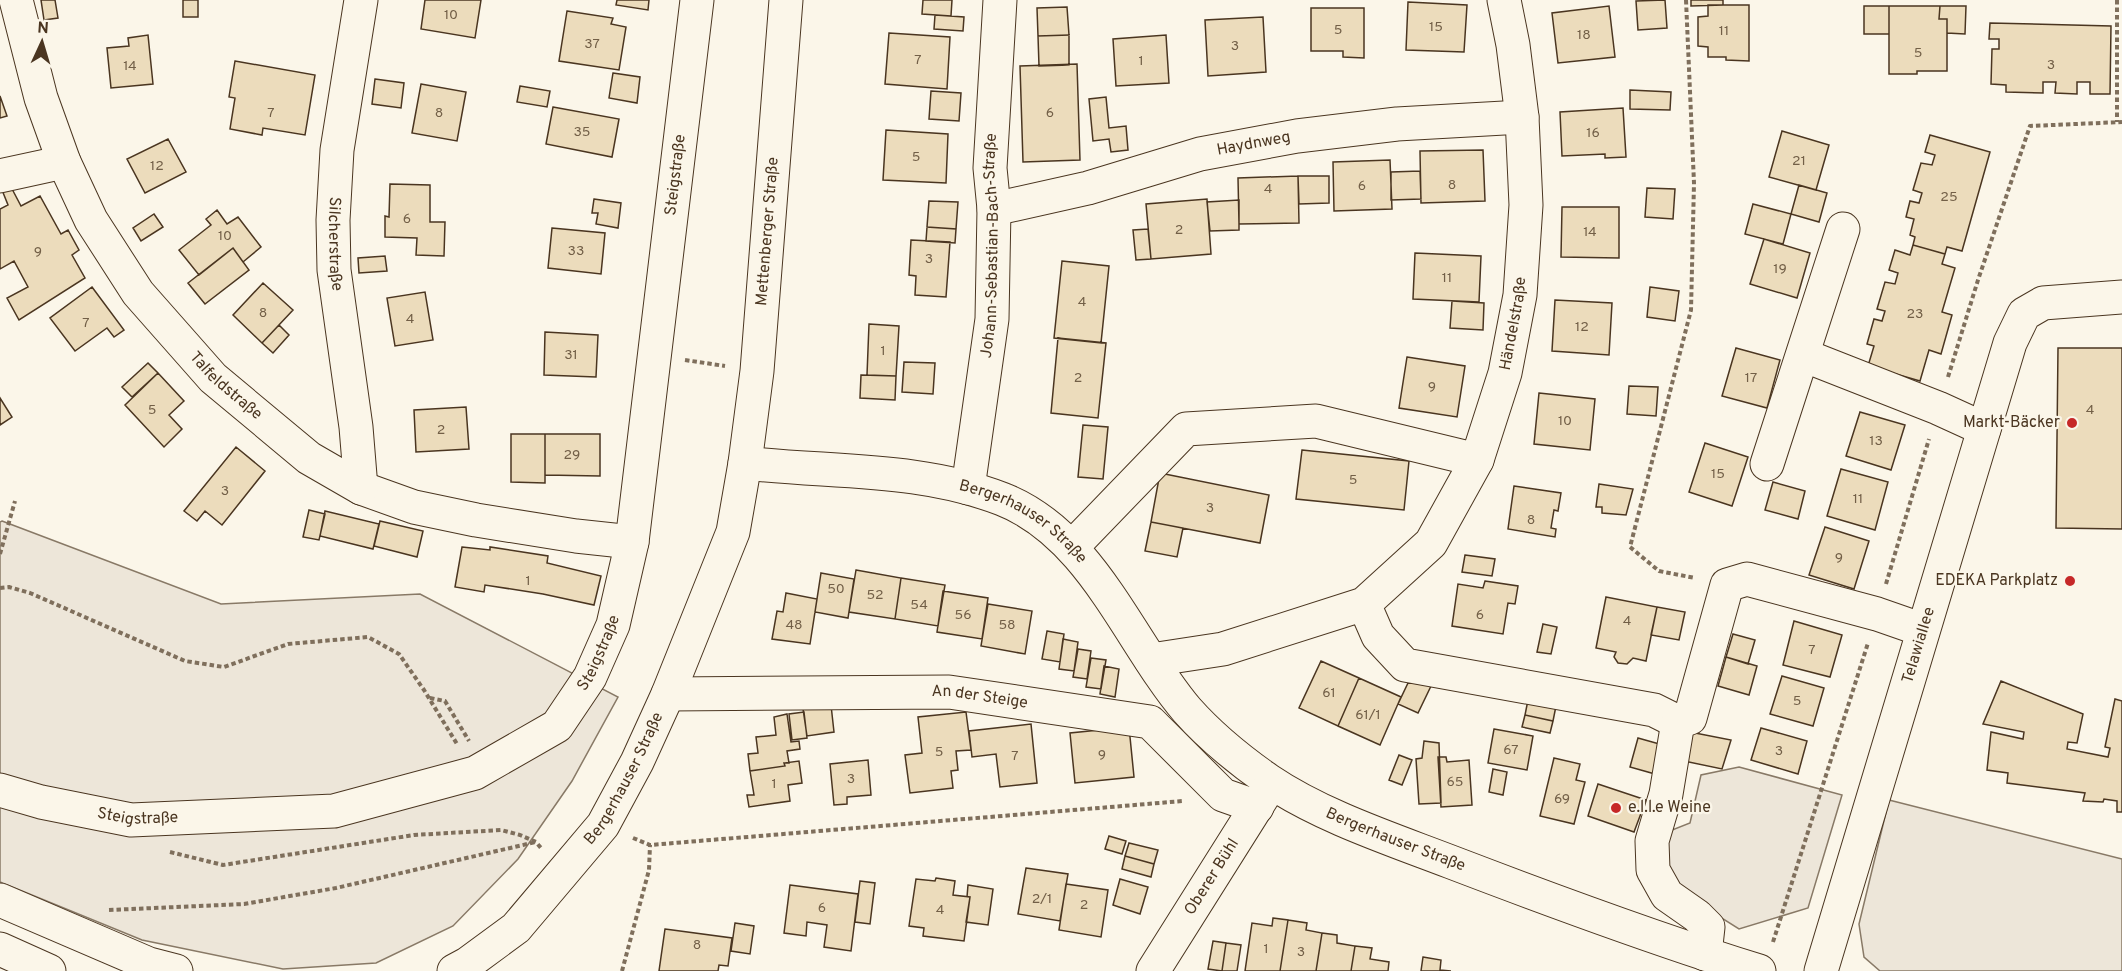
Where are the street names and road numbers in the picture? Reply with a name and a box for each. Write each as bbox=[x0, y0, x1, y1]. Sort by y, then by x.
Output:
street label: Haydnweg bbox=[1215, 127, 1292, 161]
street label: Steigstraße bbox=[661, 133, 691, 217]
street label: Johann-Sebastian-Bach-Straße bbox=[977, 133, 1004, 359]
street label: Mettenberger Straße bbox=[752, 156, 784, 307]
street label: Silcherstraße bbox=[323, 196, 347, 292]
street label: Händelstraße bbox=[1496, 276, 1531, 372]
street label: Talfeldstraße bbox=[185, 348, 266, 425]
street label: Bergerhauser Straße bbox=[957, 476, 1091, 568]
street label: Telawiallee bbox=[1898, 605, 1940, 686]
street label: Steigstraße bbox=[573, 613, 625, 695]
street label: An der Steige bbox=[931, 682, 1029, 714]
street label: Bergerhauser Straße bbox=[580, 709, 668, 849]
street label: Steigstraße bbox=[95, 803, 179, 830]
street label: Bergerhauser Straße bbox=[1322, 803, 1468, 877]
street label: Oberer Bühl bbox=[1180, 835, 1244, 919]

